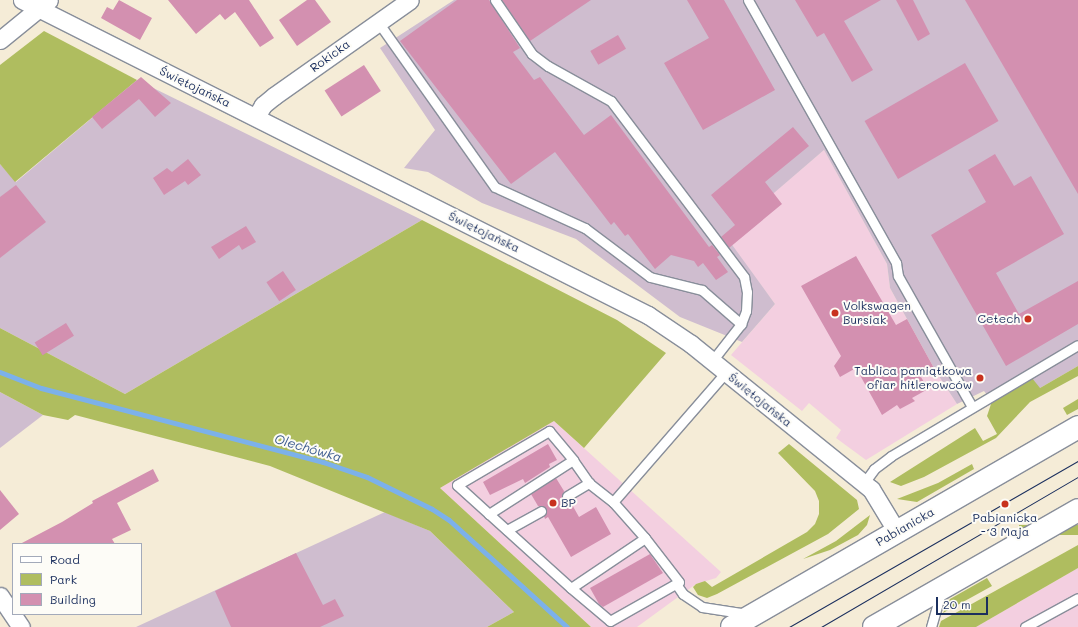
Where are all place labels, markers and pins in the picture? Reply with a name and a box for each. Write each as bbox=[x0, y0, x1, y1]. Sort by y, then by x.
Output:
place label: Volkswagen Bursiak bbox=[843, 299, 911, 327]
marker: Volkswagen Bursiak bbox=[830, 308, 840, 318]
place label: Cetech bbox=[977, 312, 1020, 326]
marker: Cetech bbox=[1023, 314, 1033, 324]
place label: Tablica pamiątkowa ofiar hitlerowców bbox=[854, 364, 972, 392]
marker: Tablica pamiątkowa ofiar hitlerowców bbox=[975, 373, 985, 383]
place label: BP bbox=[561, 496, 576, 510]
marker: BP bbox=[548, 498, 558, 508]
marker: Pabianicka - 3 Maja bbox=[1000, 499, 1010, 509]
place label: Pabianicka - 3 Maja bbox=[973, 511, 1037, 539]

